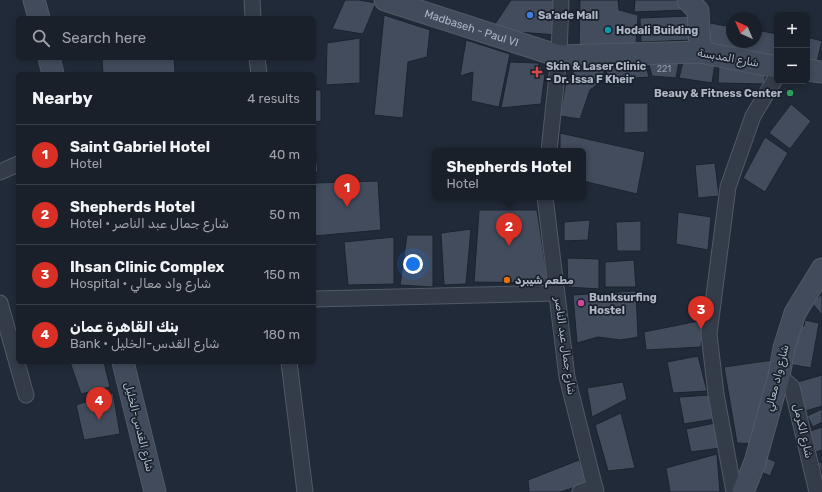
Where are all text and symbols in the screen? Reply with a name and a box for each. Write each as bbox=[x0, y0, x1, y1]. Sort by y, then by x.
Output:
street label: Madbaseh - Paul VI bbox=[423, 7, 520, 49]
place label: Sa'ade Mall bbox=[538, 9, 598, 22]
marker: Sa'ade Mall bbox=[525, 10, 535, 20]
north arrow bbox=[726, 12, 762, 48]
map controls bbox=[774, 12, 810, 84]
button: + bbox=[774, 12, 810, 48]
search box bbox=[16, 16, 316, 60]
place label: Hodali Building bbox=[616, 24, 698, 37]
marker: Hodali Building bbox=[603, 25, 613, 35]
icon: search bbox=[30, 27, 52, 49]
text: Search here bbox=[62, 29, 146, 47]
street label: شارع المدبسة bbox=[696, 46, 760, 72]
button: − bbox=[774, 48, 810, 84]
place label: Skin & Laser Clinic - Dr. Issa F Kheir bbox=[546, 60, 647, 86]
house number: 221 bbox=[657, 64, 671, 74]
marker: Skin & Laser Clinic - Dr. Issa F Kheir bbox=[531, 66, 543, 78]
place label: Beauy & Fitness Center bbox=[654, 87, 782, 100]
text: Nearby bbox=[32, 88, 93, 108]
marker: Beauy & Fitness Center bbox=[785, 88, 795, 98]
text: 4 results bbox=[247, 91, 300, 106]
text: Saint Gabriel Hotel bbox=[70, 138, 210, 156]
text: 1 bbox=[42, 147, 48, 162]
text: 40 m bbox=[269, 147, 300, 162]
popup bbox=[432, 148, 586, 200]
text: Hotel bbox=[70, 156, 102, 171]
text: Shepherds Hotel bbox=[447, 158, 571, 176]
pin: 1 bbox=[334, 174, 360, 207]
text: Hotel bbox=[447, 176, 479, 191]
text: Shepherds Hotel bbox=[70, 198, 195, 216]
text: 2 bbox=[41, 207, 49, 222]
text: 50 m bbox=[269, 207, 300, 222]
pin: 2 bbox=[496, 213, 522, 246]
text: Hotel · شارع جمال عبد الناصر bbox=[70, 216, 229, 231]
your location bbox=[403, 254, 423, 274]
text: Ihsan Clinic Complex bbox=[70, 258, 224, 276]
text: 3 bbox=[41, 267, 49, 282]
text: 150 m bbox=[264, 267, 300, 282]
place label: مطعم شيبرد bbox=[515, 274, 574, 288]
marker: مطعم شيبرد bbox=[502, 275, 512, 285]
text: Hospital · شارع واد معالي bbox=[70, 276, 211, 291]
place label: Bunksurfing Hostel bbox=[589, 291, 657, 317]
street label: شارع جمال عبد الناصر bbox=[550, 295, 578, 396]
pin: 3 bbox=[688, 296, 714, 329]
marker: Bunksurfing Hostel bbox=[576, 298, 586, 308]
text: بنك القاهرة عمان bbox=[70, 318, 179, 336]
text: 4 bbox=[41, 327, 49, 342]
text: 180 m bbox=[263, 327, 300, 342]
text: Bank · شارع القدس-الخليل bbox=[70, 336, 220, 351]
street label: شارع واد معالي bbox=[762, 343, 794, 413]
street label: شارع القدس-الخليل bbox=[120, 381, 156, 474]
pin: 4 bbox=[86, 387, 112, 420]
street label: شارع الكرمل bbox=[788, 402, 816, 460]

